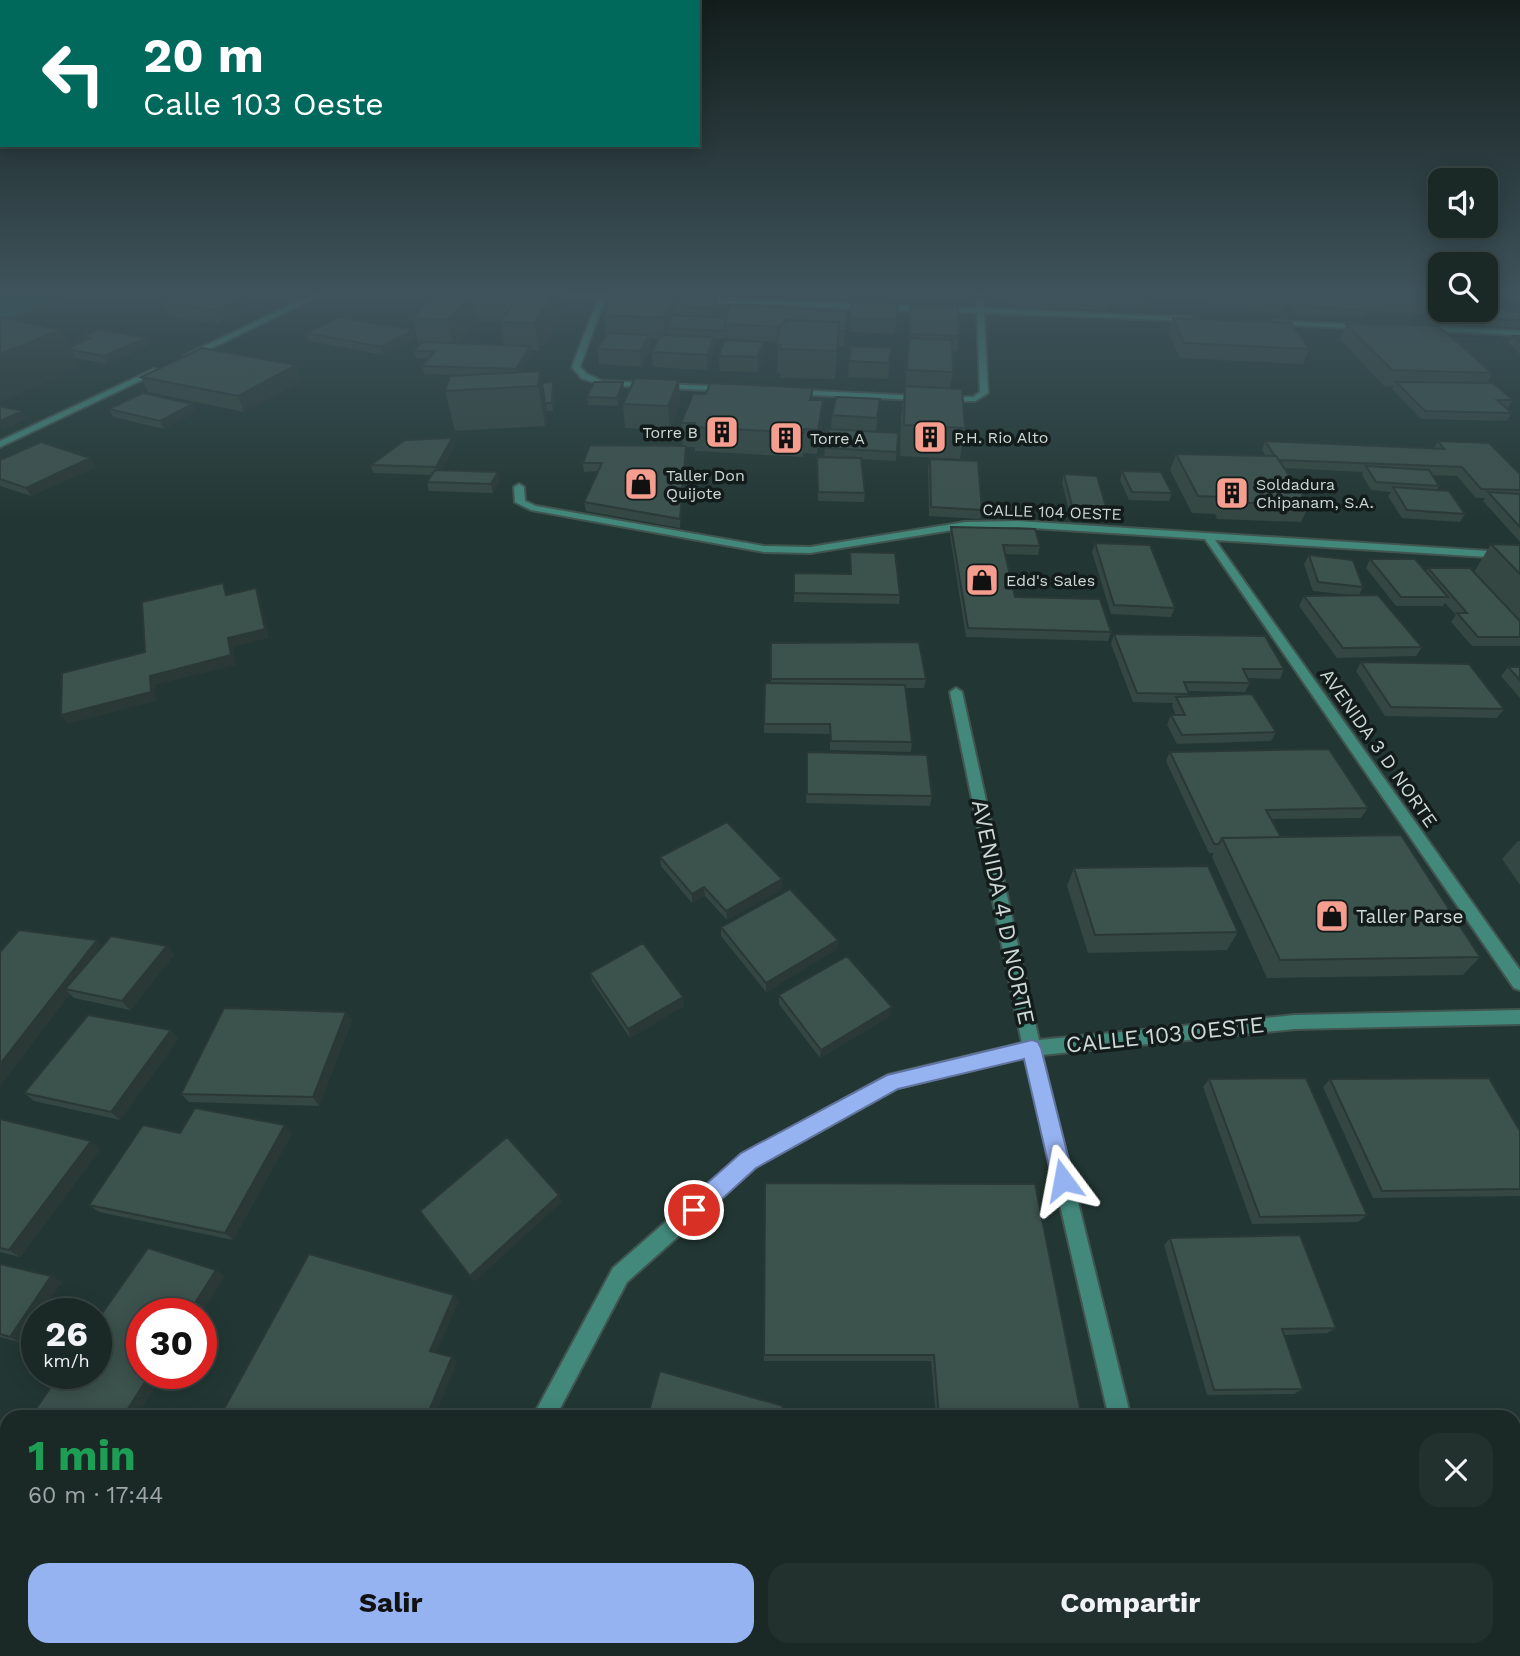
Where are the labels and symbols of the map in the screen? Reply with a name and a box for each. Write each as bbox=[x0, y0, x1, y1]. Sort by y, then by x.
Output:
building icon: Torre B bbox=[703, 413, 741, 451]
building icon: P.H. Rio Alto bbox=[911, 418, 949, 456]
building icon: Torre A bbox=[767, 419, 805, 457]
place label: Torre B bbox=[643, 423, 698, 442]
place label: P.H. Rio Alto bbox=[954, 428, 1048, 447]
place label: Torre A bbox=[810, 429, 865, 448]
shop icon: Taller Don Quijote bbox=[622, 465, 660, 503]
place label: Taller Don Quijote bbox=[666, 466, 745, 503]
building icon: Soldadura Chipanam, S.A. bbox=[1213, 474, 1251, 512]
place label: Soldadura Chipanam, S.A. bbox=[1256, 475, 1374, 512]
street label: CALLE 104 OESTE bbox=[982, 500, 1122, 524]
shop icon: Edd's Sales bbox=[963, 561, 1001, 599]
place label: Edd's Sales bbox=[1006, 571, 1095, 590]
street label: AVENIDA 3 D NORTE bbox=[1315, 664, 1443, 832]
street label: AVENIDA 4 D NORTE bbox=[966, 797, 1040, 1027]
shop icon: Taller Parse bbox=[1313, 897, 1351, 935]
place label: Taller Parse bbox=[1356, 905, 1463, 928]
street label: CALLE 103 OESTE bbox=[1065, 1011, 1265, 1059]
position arrow bbox=[1026, 1143, 1100, 1217]
pin bbox=[664, 1180, 724, 1240]
speed limit sign: 30 bbox=[126, 1298, 217, 1389]

